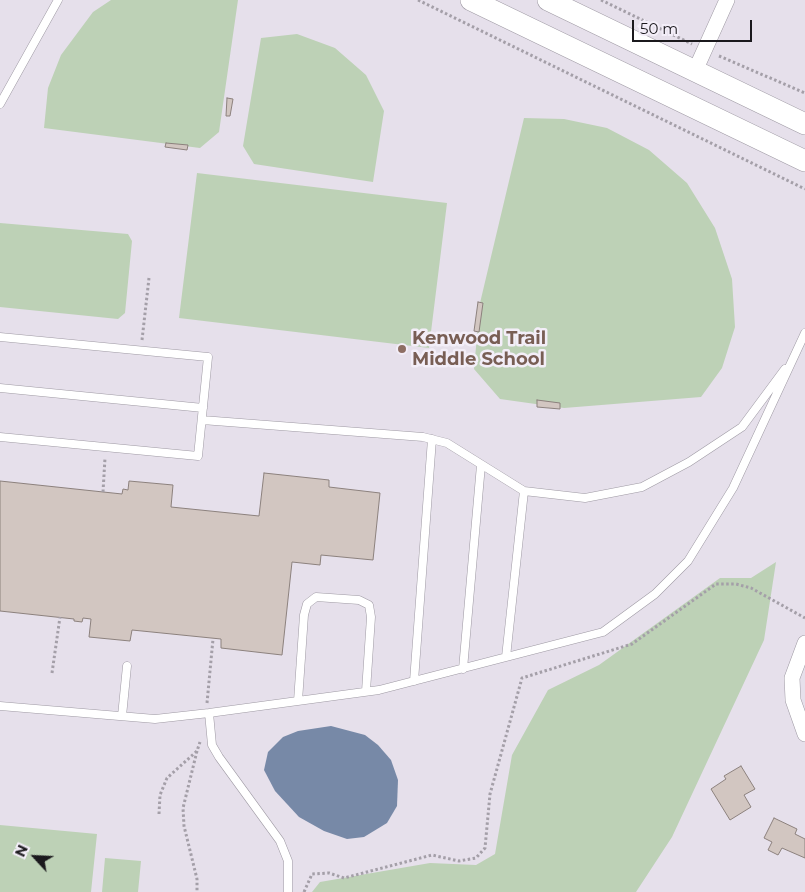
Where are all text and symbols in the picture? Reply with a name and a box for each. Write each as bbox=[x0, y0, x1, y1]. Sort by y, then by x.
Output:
scale bar bbox=[635, 10, 755, 42]
text: 50 m bbox=[640, 19, 678, 38]
place label: Kenwood Trail Middle School bbox=[412, 328, 546, 370]
marker: Kenwood Trail Middle School bbox=[396, 343, 408, 355]
north arrow bbox=[10, 832, 60, 882]
text: N bbox=[11, 842, 32, 860]

